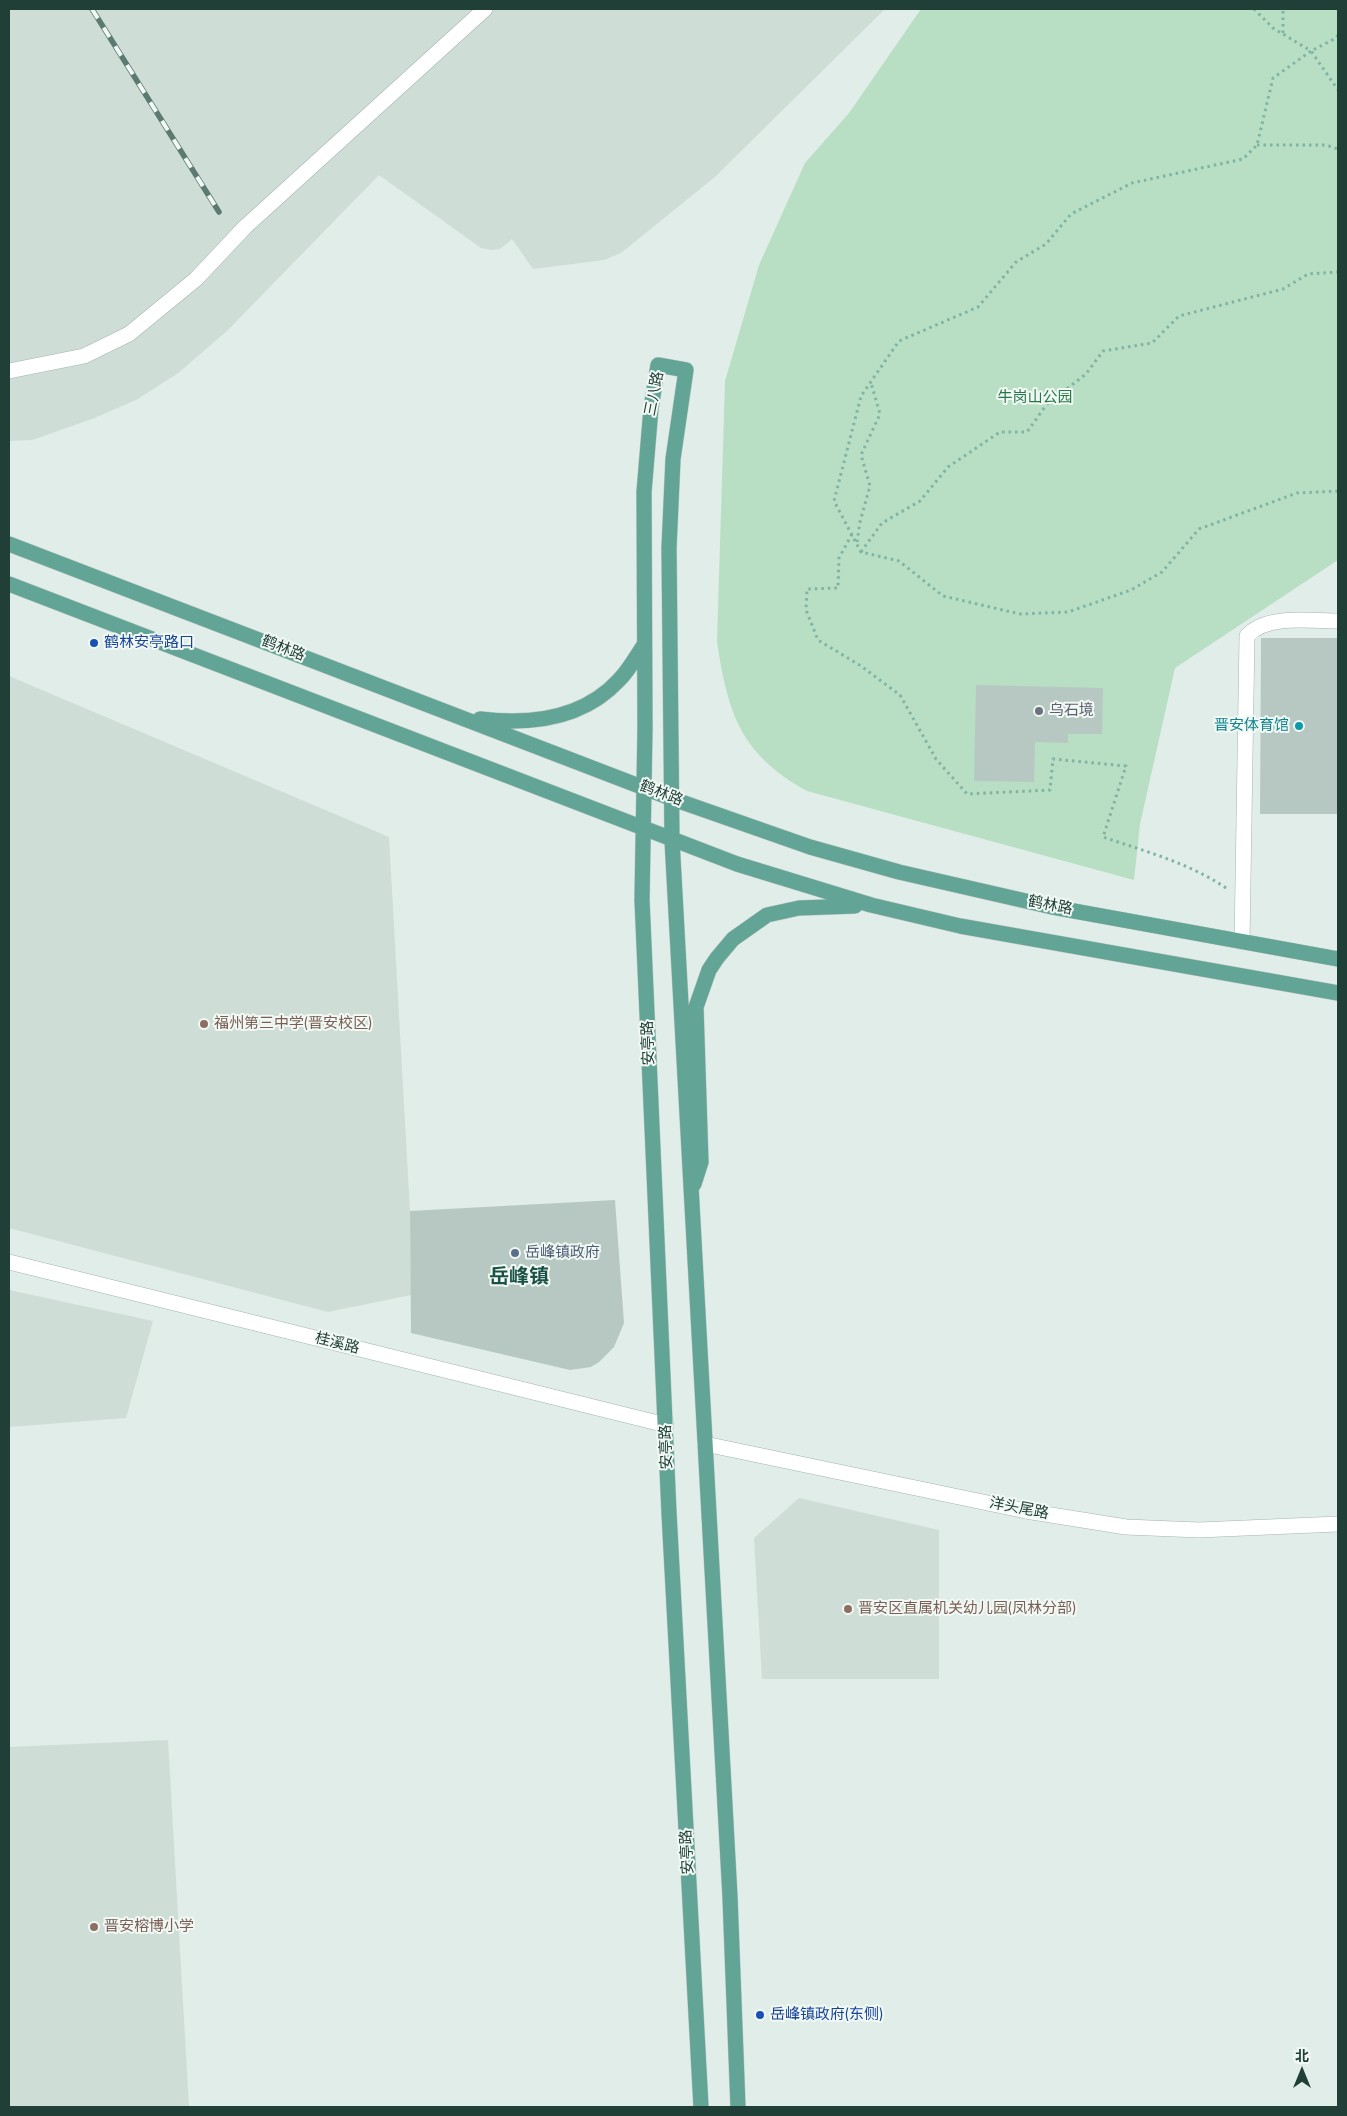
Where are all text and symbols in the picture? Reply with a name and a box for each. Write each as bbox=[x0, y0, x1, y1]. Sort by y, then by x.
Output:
street label: 三八路 bbox=[642, 370, 668, 418]
park label: 牛岗山公园 bbox=[998, 389, 1072, 407]
street label: 鹤林路 bbox=[259, 633, 307, 665]
place label: 鹤林安亭路口 bbox=[104, 634, 194, 652]
marker: 鹤林安亭路口 bbox=[88, 637, 100, 649]
place label: 乌石境 bbox=[1049, 702, 1094, 720]
marker: 乌石境 bbox=[1033, 705, 1045, 717]
place label: 晋安体育馆 bbox=[1214, 717, 1289, 735]
marker: 晋安体育馆 bbox=[1293, 720, 1305, 732]
street label: 鹤林路 bbox=[637, 778, 685, 810]
street label: 鹤林路 bbox=[1026, 893, 1074, 919]
place label: 福州第三中学(晋安校区) bbox=[214, 1015, 372, 1033]
marker: 福州第三中学(晋安校区) bbox=[198, 1018, 210, 1030]
street label: 安亭路 bbox=[639, 1020, 659, 1066]
place label: 岳峰镇政府 bbox=[525, 1244, 600, 1262]
marker: 岳峰镇政府 bbox=[509, 1247, 521, 1259]
district label: 岳峰镇 bbox=[489, 1266, 549, 1290]
street label: 桂溪路 bbox=[313, 1330, 361, 1358]
street label: 安亭路 bbox=[657, 1424, 677, 1470]
street label: 洋头尾路 bbox=[988, 1494, 1050, 1524]
place label: 晋安区直属机关幼儿园(凤林分部) bbox=[858, 1600, 1076, 1618]
marker: 晋安区直属机关幼儿园(凤林分部) bbox=[842, 1603, 854, 1615]
street label: 安亭路 bbox=[678, 1829, 698, 1875]
place label: 晋安榕博小学 bbox=[104, 1918, 194, 1936]
marker: 晋安榕博小学 bbox=[88, 1921, 100, 1933]
place label: 岳峰镇政府(东侧) bbox=[770, 2006, 883, 2024]
marker: 岳峰镇政府(东侧) bbox=[754, 2009, 766, 2021]
text: 北 bbox=[1295, 2045, 1309, 2066]
north arrow bbox=[1277, 2046, 1327, 2096]

